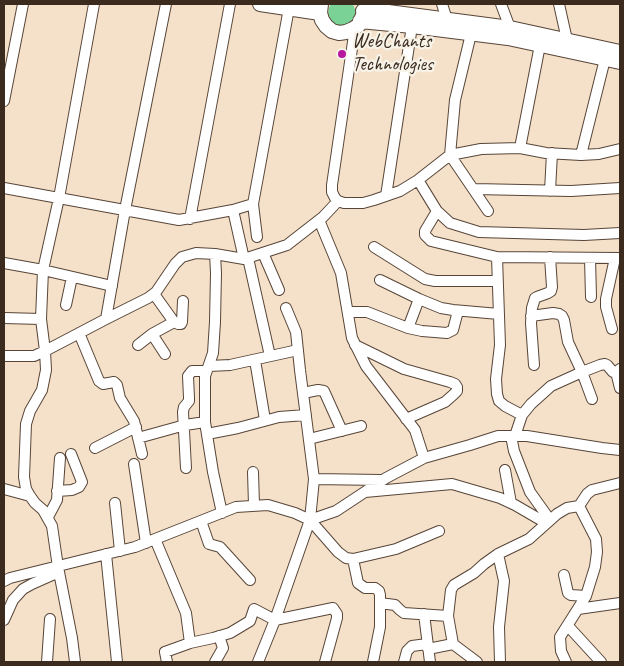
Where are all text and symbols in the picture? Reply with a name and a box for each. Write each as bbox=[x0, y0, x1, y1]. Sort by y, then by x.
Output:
place label: WebChants Technologies bbox=[352, 30, 433, 77]
marker: WebChants Technologies bbox=[336, 48, 348, 60]

